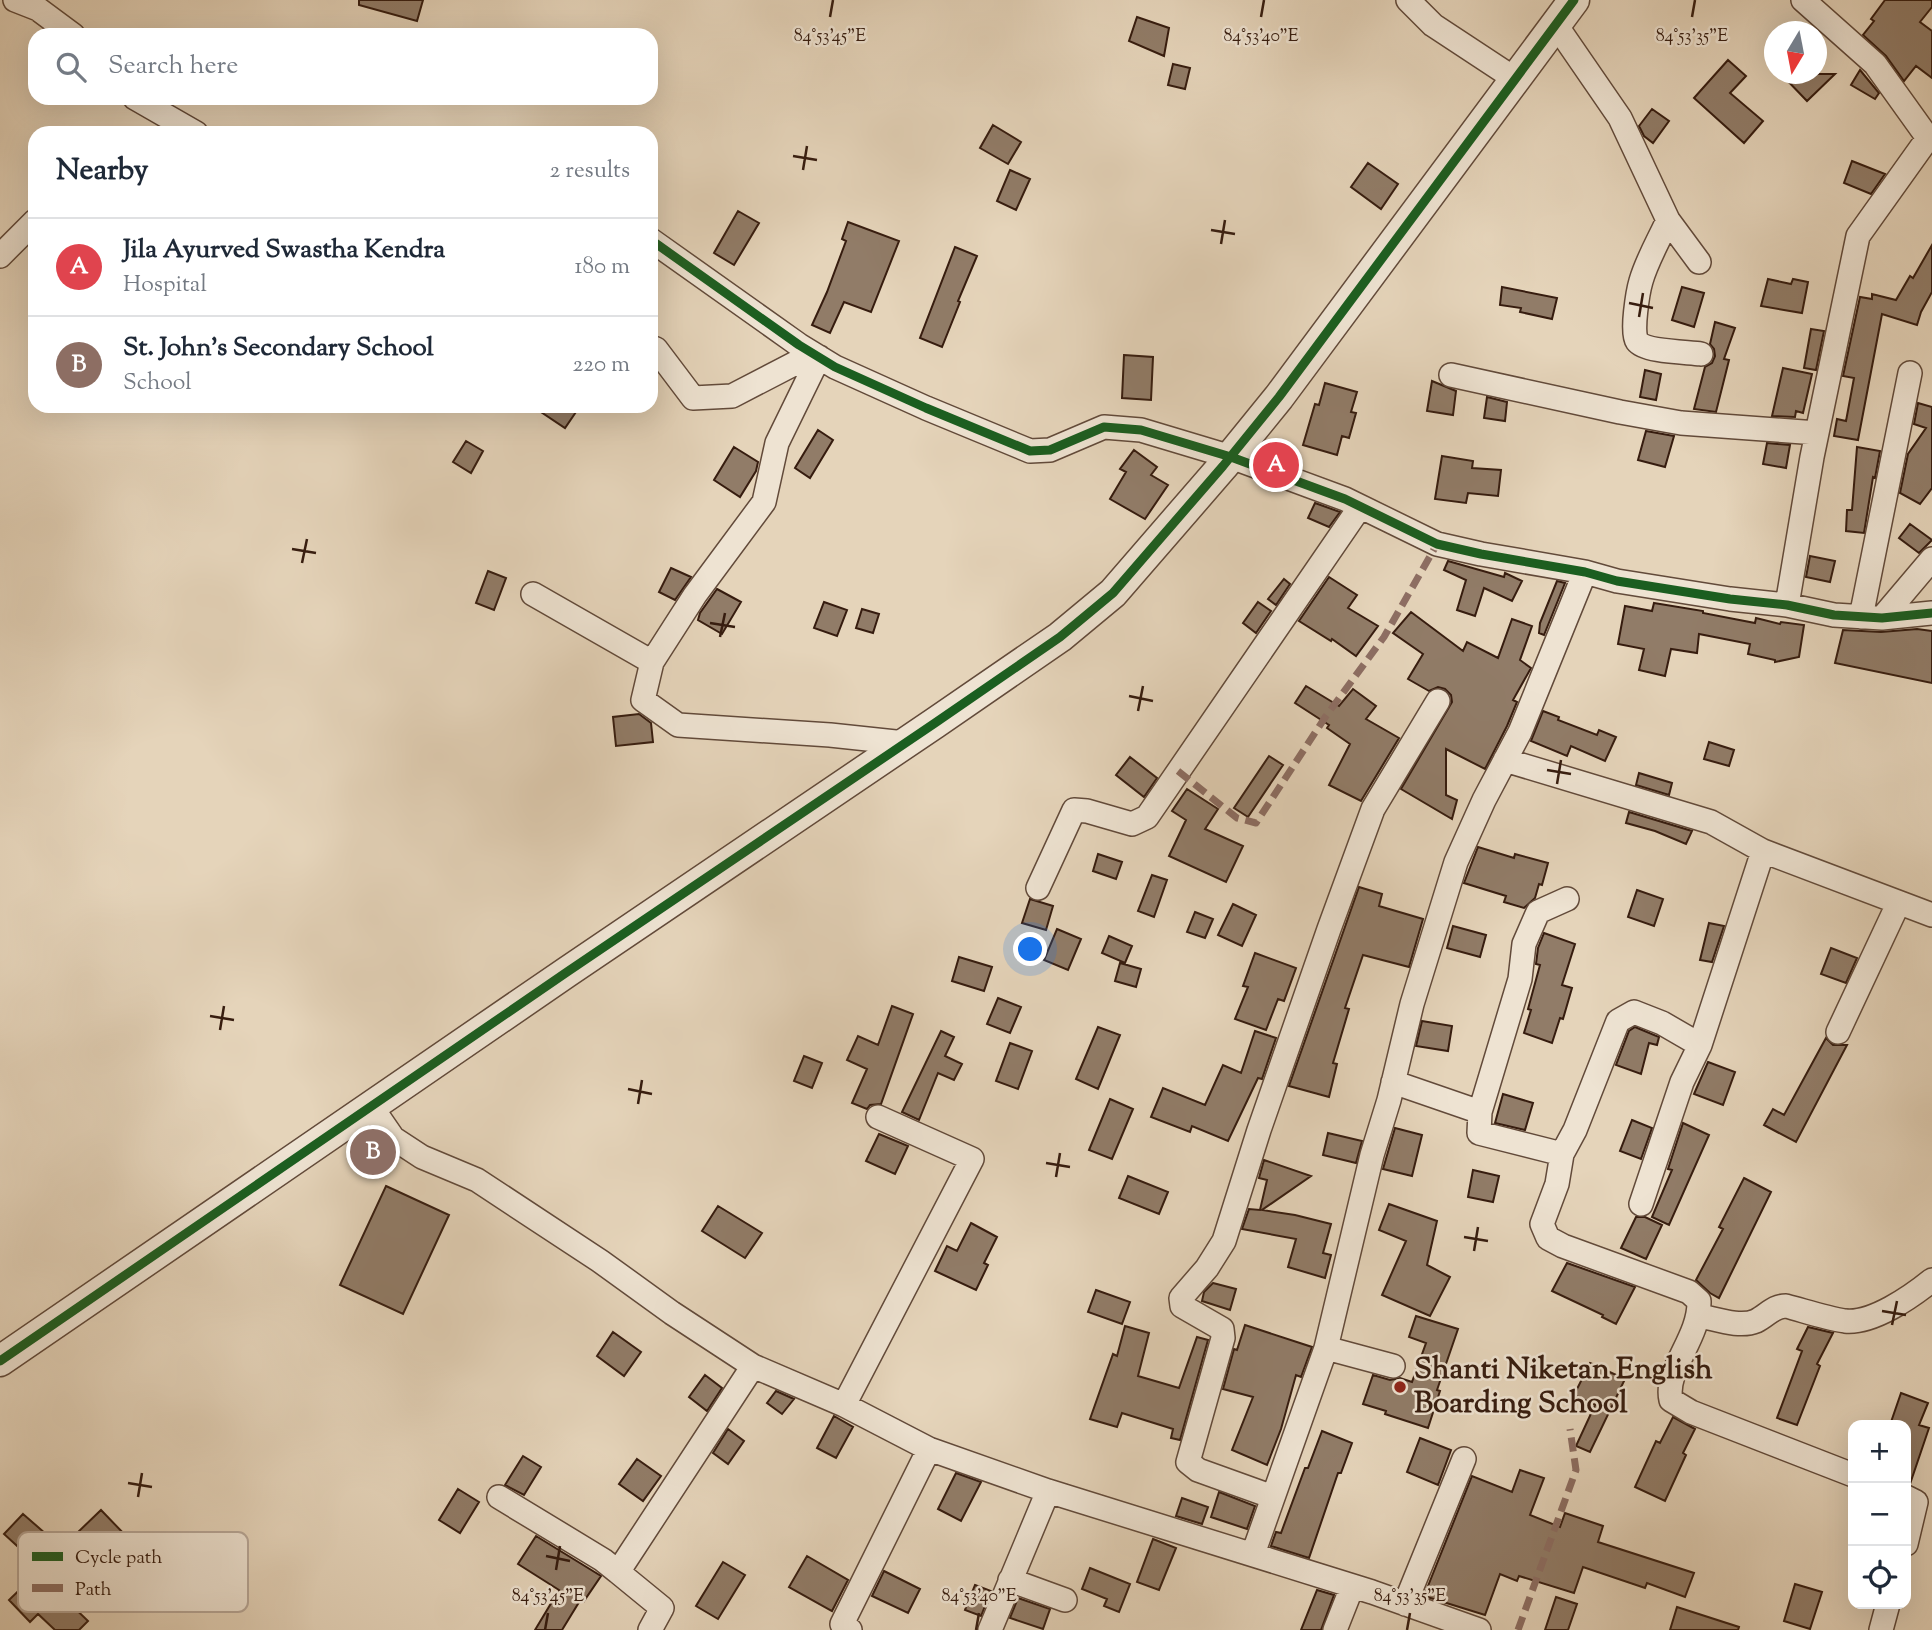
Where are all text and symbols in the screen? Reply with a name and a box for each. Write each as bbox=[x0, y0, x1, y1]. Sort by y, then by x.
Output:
north arrow bbox=[1764, 21, 1827, 84]
text: 84°53'45"E bbox=[794, 24, 866, 50]
text: 84°53'40"E bbox=[1223, 24, 1299, 50]
text: 84°53'35"E bbox=[1656, 24, 1728, 50]
search box bbox=[28, 28, 658, 105]
icon: search bbox=[52, 48, 90, 86]
text: Search here bbox=[108, 48, 238, 85]
text: Nearby bbox=[56, 150, 148, 193]
text: 2 results bbox=[550, 155, 630, 188]
text: Jila Ayurved Swastha Kendra bbox=[123, 232, 445, 269]
text: A bbox=[70, 251, 88, 284]
text: 180 m bbox=[575, 251, 630, 284]
text: Hospital bbox=[123, 269, 207, 302]
text: St. John's Secondary School bbox=[123, 330, 434, 367]
text: B bbox=[72, 349, 86, 382]
text: 220 m bbox=[572, 349, 630, 382]
text: School bbox=[123, 367, 192, 400]
pin: A bbox=[1253, 439, 1299, 491]
your location bbox=[1013, 932, 1047, 966]
pin: B bbox=[350, 1126, 396, 1178]
place label: Shanti Niketan English Boarding School bbox=[1414, 1349, 1713, 1426]
marker: Shanti Niketan English Boarding School bbox=[1392, 1379, 1408, 1395]
map controls bbox=[1848, 1420, 1911, 1609]
button: + bbox=[1848, 1420, 1911, 1483]
button: − bbox=[1848, 1483, 1911, 1546]
legend bbox=[18, 1532, 248, 1612]
text: Cycle path bbox=[75, 1545, 162, 1572]
button: locate bbox=[1848, 1546, 1911, 1609]
text: Path bbox=[75, 1577, 112, 1604]
text: 84°53'45"E bbox=[512, 1584, 584, 1610]
text: 84°53'40"E bbox=[941, 1584, 1017, 1610]
text: 84°53'35"E bbox=[1374, 1584, 1446, 1610]

